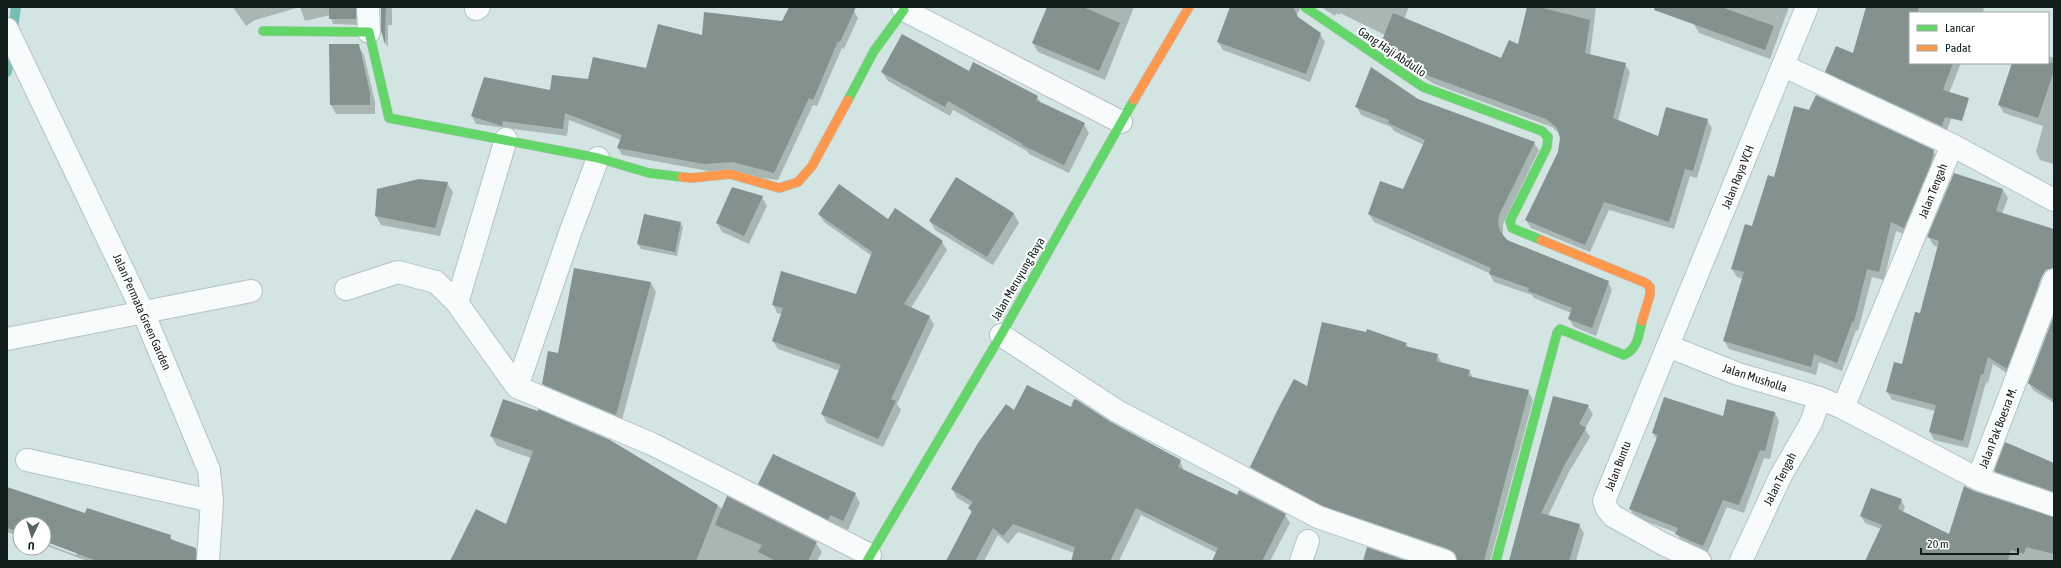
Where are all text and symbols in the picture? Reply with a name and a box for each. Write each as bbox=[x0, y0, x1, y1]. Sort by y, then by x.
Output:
legend bbox=[1909, 12, 2049, 64]
text: Lancar bbox=[1945, 21, 1975, 35]
street label: Gang Haji Abdullo bbox=[1355, 24, 1429, 80]
text: Padat bbox=[1945, 41, 1971, 55]
street label: Jalan Raya VCH bbox=[1719, 143, 1757, 211]
street label: Jalan Tengah bbox=[1916, 162, 1950, 220]
street label: Jalan Meruyung Raya bbox=[988, 235, 1048, 323]
street label: Jalan Permata Green Garden bbox=[110, 252, 174, 372]
street label: Jalan Musholla bbox=[1721, 361, 1789, 395]
street label: Jalan Pak Boesra M. bbox=[1976, 386, 2020, 470]
street label: Jalan Buntu bbox=[1602, 439, 1634, 493]
street label: Jalan Tengah bbox=[1761, 450, 1799, 508]
north arrow bbox=[12, 516, 52, 556]
scale bar bbox=[1921, 530, 2018, 556]
text: 20 m bbox=[1927, 537, 1949, 551]
text: U bbox=[28, 540, 35, 552]

